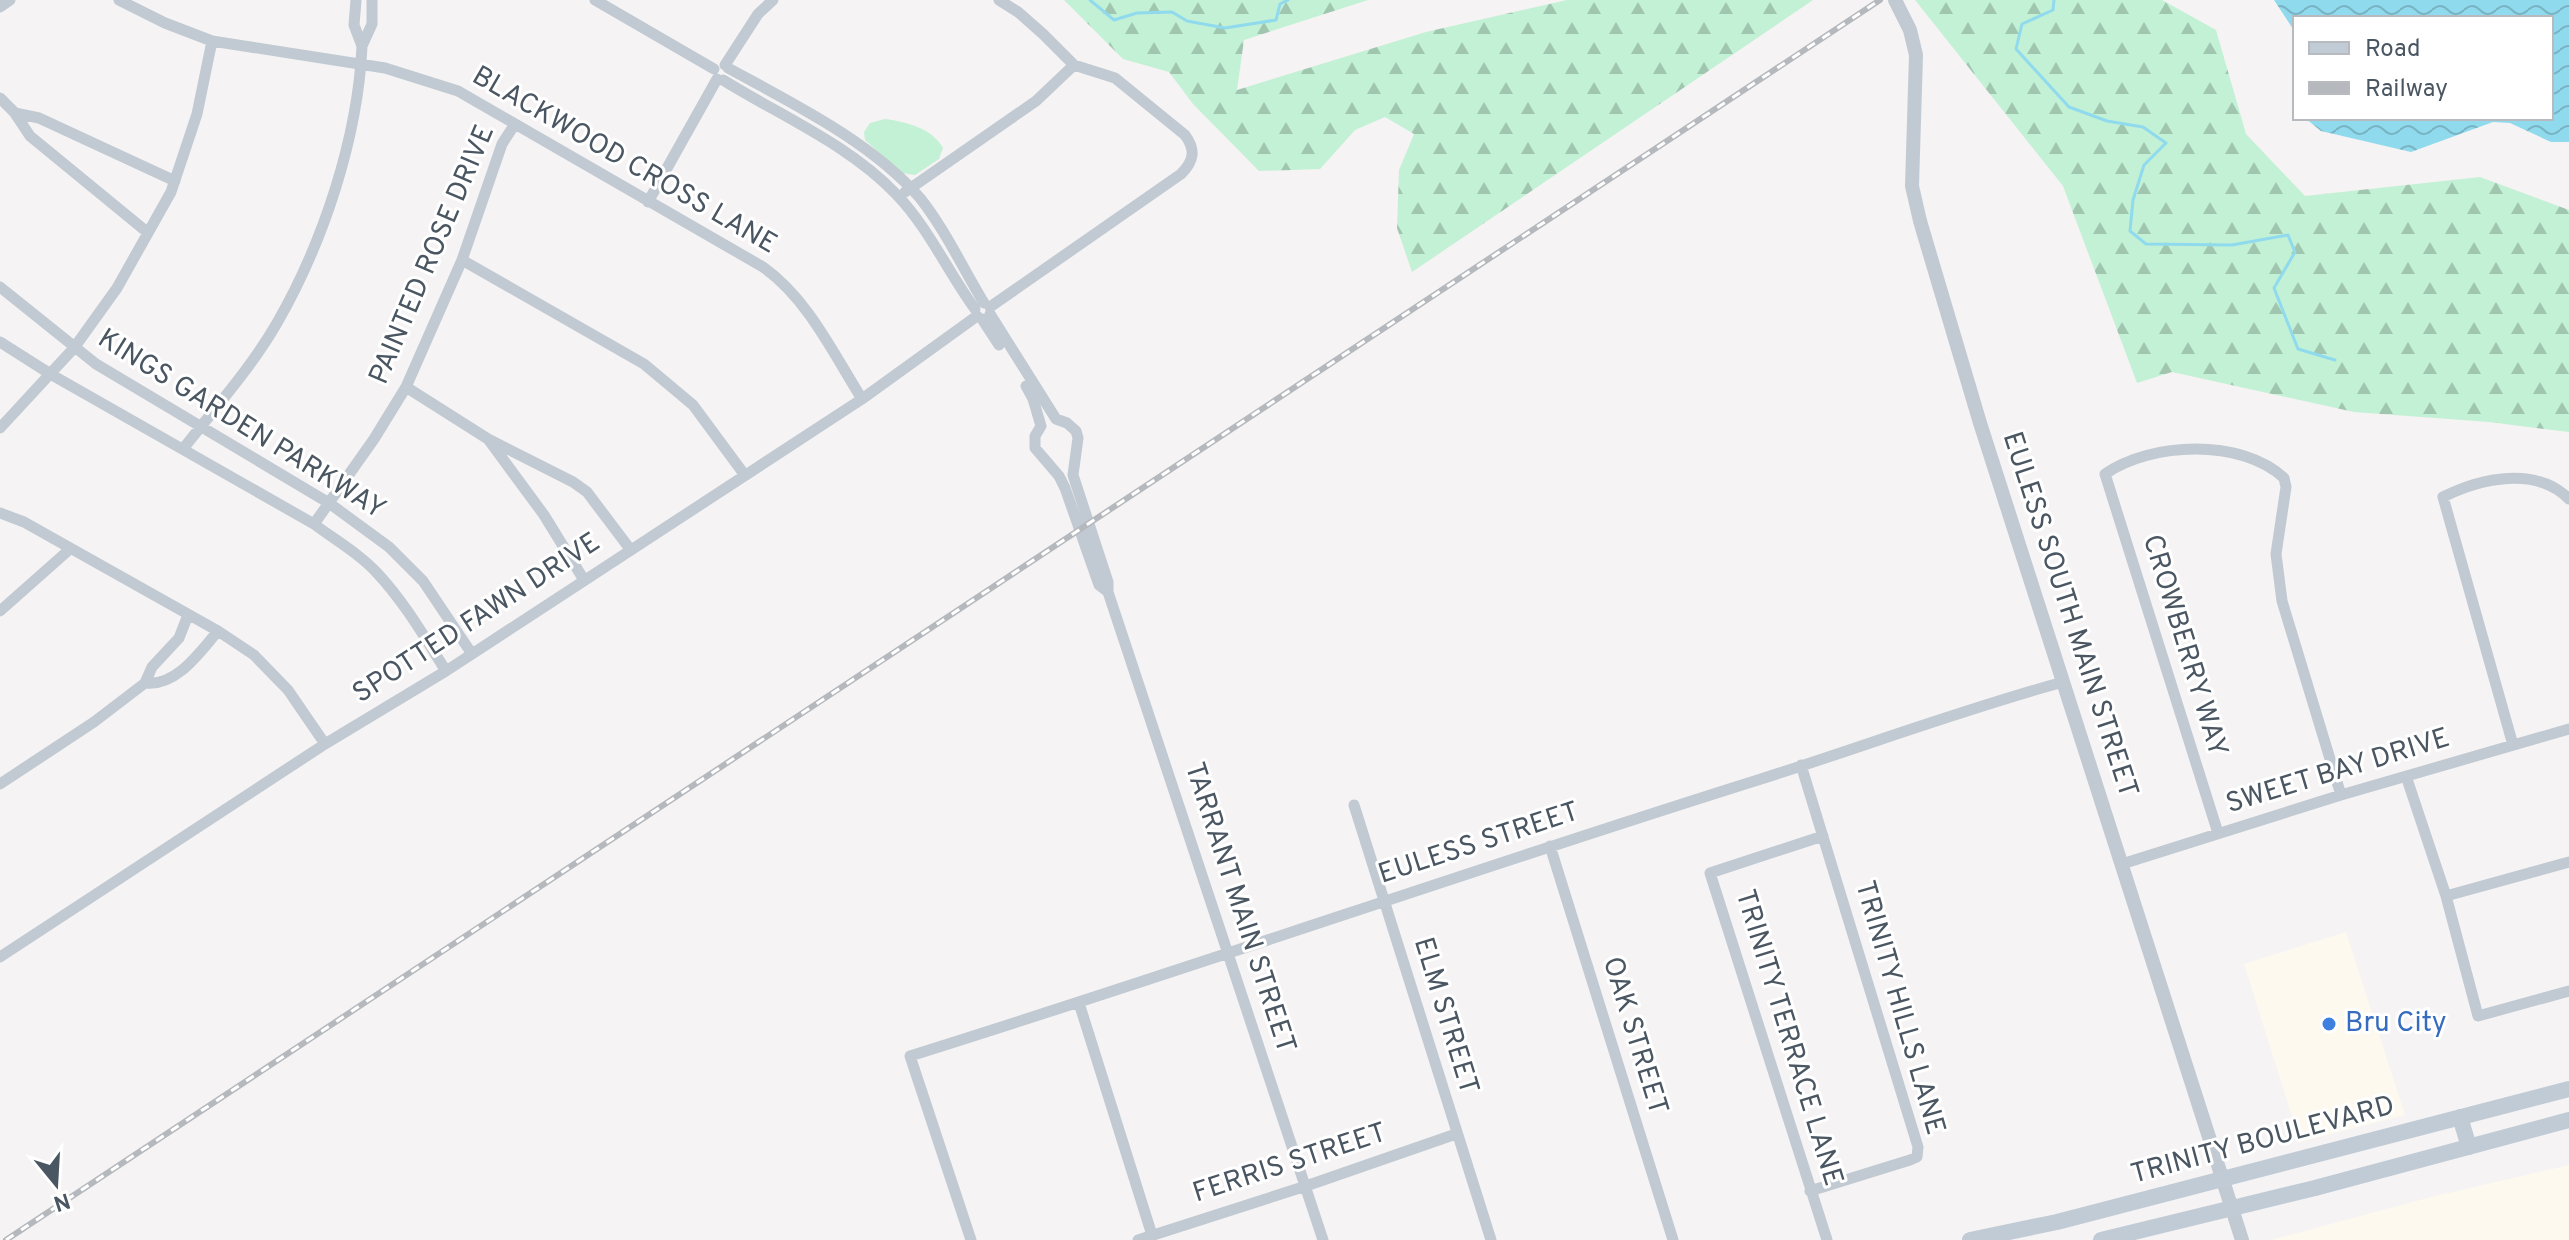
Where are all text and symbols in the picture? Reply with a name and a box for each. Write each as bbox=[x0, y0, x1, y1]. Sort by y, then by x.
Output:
legend bbox=[2293, 16, 2553, 120]
text: Road bbox=[2365, 35, 2421, 65]
street label: BLACKWOOD CROSS LANE bbox=[465, 59, 783, 263]
text: Railway bbox=[2365, 75, 2448, 105]
street label: PAINTED ROSE DRIVE bbox=[362, 120, 504, 390]
street label: KINGS GARDEN PARKWAY bbox=[90, 322, 392, 528]
street label: EULESS SOUTH MAIN STREET bbox=[1993, 428, 2145, 802]
street label: SPOTTED FAWN DRIVE bbox=[346, 526, 608, 712]
street label: CROWBERRY WAY bbox=[2133, 531, 2235, 761]
street label: SWEET BAY DRIVE bbox=[2222, 721, 2454, 823]
street label: TARRANT MAIN STREET bbox=[1175, 758, 1303, 1058]
street label: EULESS STREET bbox=[1374, 795, 1584, 893]
street label: TRINITY HILLS LANE bbox=[1846, 877, 1952, 1139]
street label: TRINITY TERRACE LANE bbox=[1726, 885, 1850, 1191]
street label: ELM STREET bbox=[1404, 933, 1486, 1099]
street label: OAK STREET bbox=[1593, 953, 1675, 1119]
place label: Bru City bbox=[2345, 1006, 2446, 1042]
marker: Bru City bbox=[2320, 1015, 2338, 1033]
street label: TRINITY BOULEVARD bbox=[2127, 1088, 2399, 1194]
street label: FERRIS STREET bbox=[1189, 1116, 1391, 1212]
north arrow bbox=[16, 1144, 96, 1224]
text: N bbox=[50, 1185, 73, 1216]

